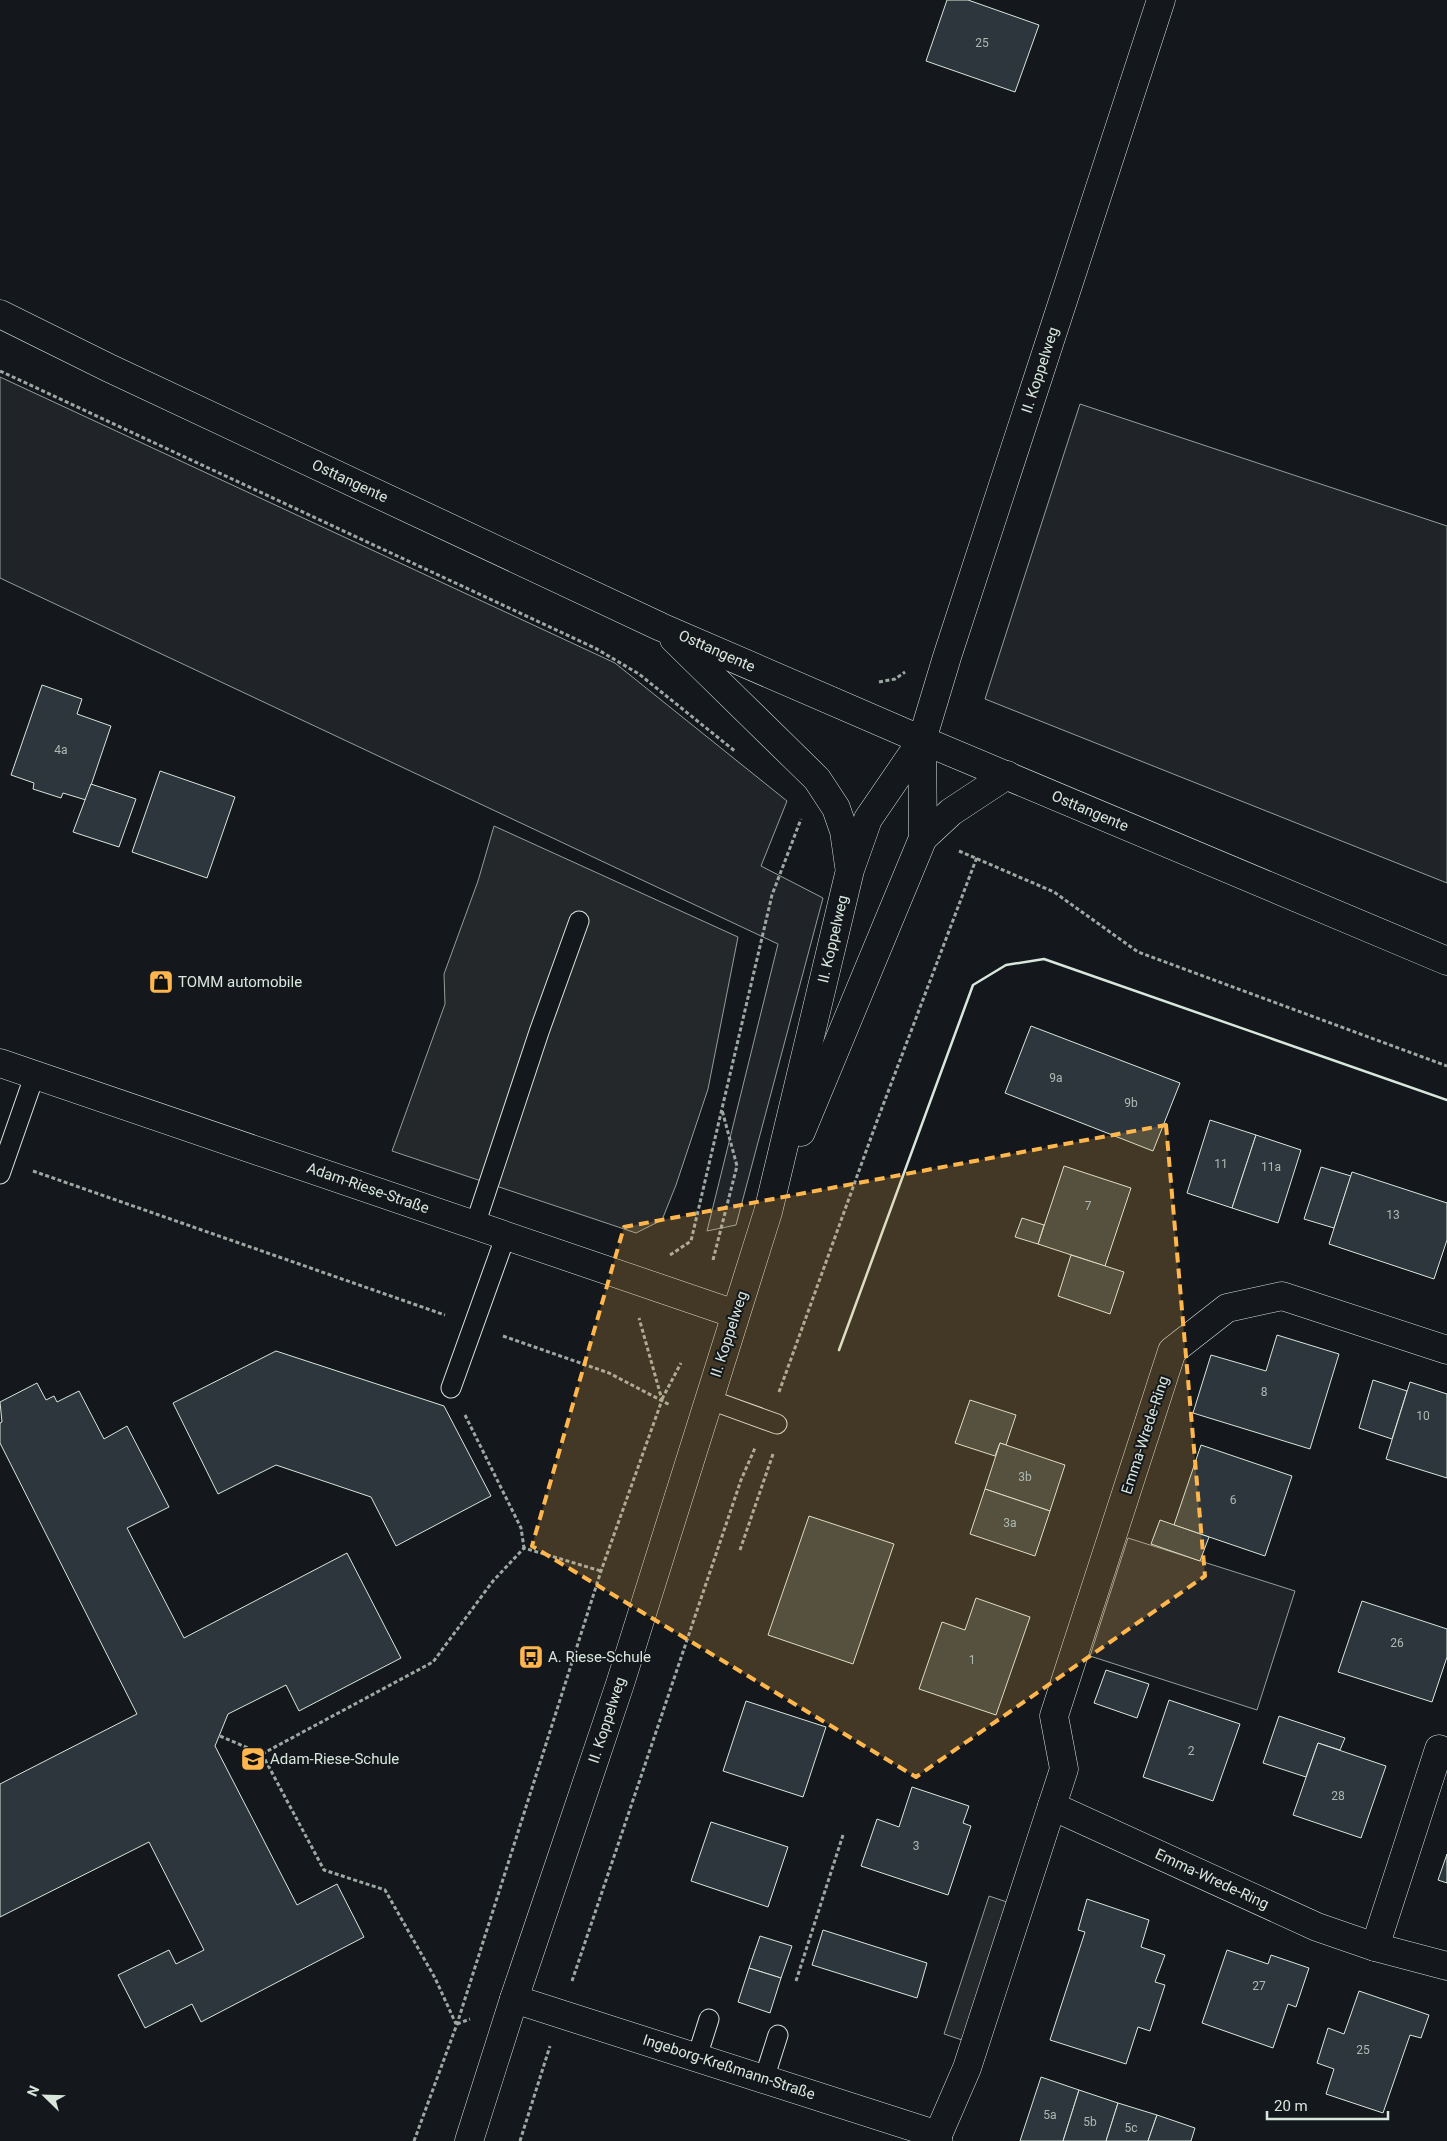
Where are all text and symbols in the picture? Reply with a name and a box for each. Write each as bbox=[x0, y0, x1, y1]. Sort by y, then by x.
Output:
house number: 25 bbox=[975, 36, 989, 50]
street label: II. Koppelweg bbox=[1018, 325, 1062, 415]
street label: Osttangente bbox=[309, 456, 391, 506]
street label: Osttangente bbox=[676, 626, 758, 676]
house number: 4a bbox=[54, 743, 68, 757]
street label: Osttangente bbox=[1049, 787, 1131, 835]
street label: II. Koppelweg bbox=[814, 893, 852, 985]
shop icon: TOMM automobile bbox=[148, 969, 174, 995]
place label: TOMM automobile bbox=[178, 973, 302, 991]
house number: 9a bbox=[1049, 1071, 1063, 1085]
house number: 9b bbox=[1124, 1096, 1138, 1110]
house number: 11 bbox=[1214, 1157, 1228, 1171]
street label: Adam-Riese-Straße bbox=[305, 1159, 431, 1217]
house number: 11a bbox=[1261, 1160, 1281, 1174]
house number: 7 bbox=[1085, 1199, 1092, 1213]
house number: 13 bbox=[1386, 1208, 1400, 1222]
street label: II. Koppelweg bbox=[707, 1289, 751, 1379]
street label: Emma-Wrede-Ring bbox=[1117, 1374, 1173, 1496]
house number: 8 bbox=[1261, 1385, 1268, 1399]
house number: 10 bbox=[1416, 1409, 1430, 1423]
house number: 3b bbox=[1018, 1470, 1032, 1484]
house number: 6 bbox=[1230, 1493, 1237, 1507]
house number: 3a bbox=[1003, 1516, 1017, 1530]
house number: 26 bbox=[1390, 1636, 1404, 1650]
bus stop icon: A. Riese-Schule bbox=[518, 1644, 544, 1670]
place label: A. Riese-Schule bbox=[548, 1648, 651, 1666]
house number: 1 bbox=[969, 1653, 975, 1667]
street label: II. Koppelweg bbox=[585, 1675, 629, 1765]
house number: 2 bbox=[1188, 1744, 1195, 1758]
school or university icon: Adam-Riese-Schule bbox=[240, 1746, 266, 1772]
place label: Adam-Riese-Schule bbox=[270, 1750, 399, 1768]
house number: 28 bbox=[1331, 1789, 1345, 1803]
house number: 3 bbox=[913, 1839, 919, 1853]
street label: Emma-Wrede-Ring bbox=[1152, 1845, 1272, 1913]
house number: 27 bbox=[1252, 1979, 1266, 1993]
street label: Ingeborg-Kreßmann-Straße bbox=[641, 2031, 817, 2103]
house number: 25 bbox=[1356, 2043, 1370, 2057]
north arrow bbox=[20, 2071, 70, 2121]
text: N bbox=[24, 2083, 42, 2099]
scale bar bbox=[1267, 2088, 1388, 2120]
text: 20 m bbox=[1274, 2097, 1308, 2115]
house number: 5a bbox=[1043, 2108, 1057, 2122]
house number: 5b bbox=[1083, 2115, 1097, 2129]
house number: 5c bbox=[1124, 2121, 1138, 2135]

